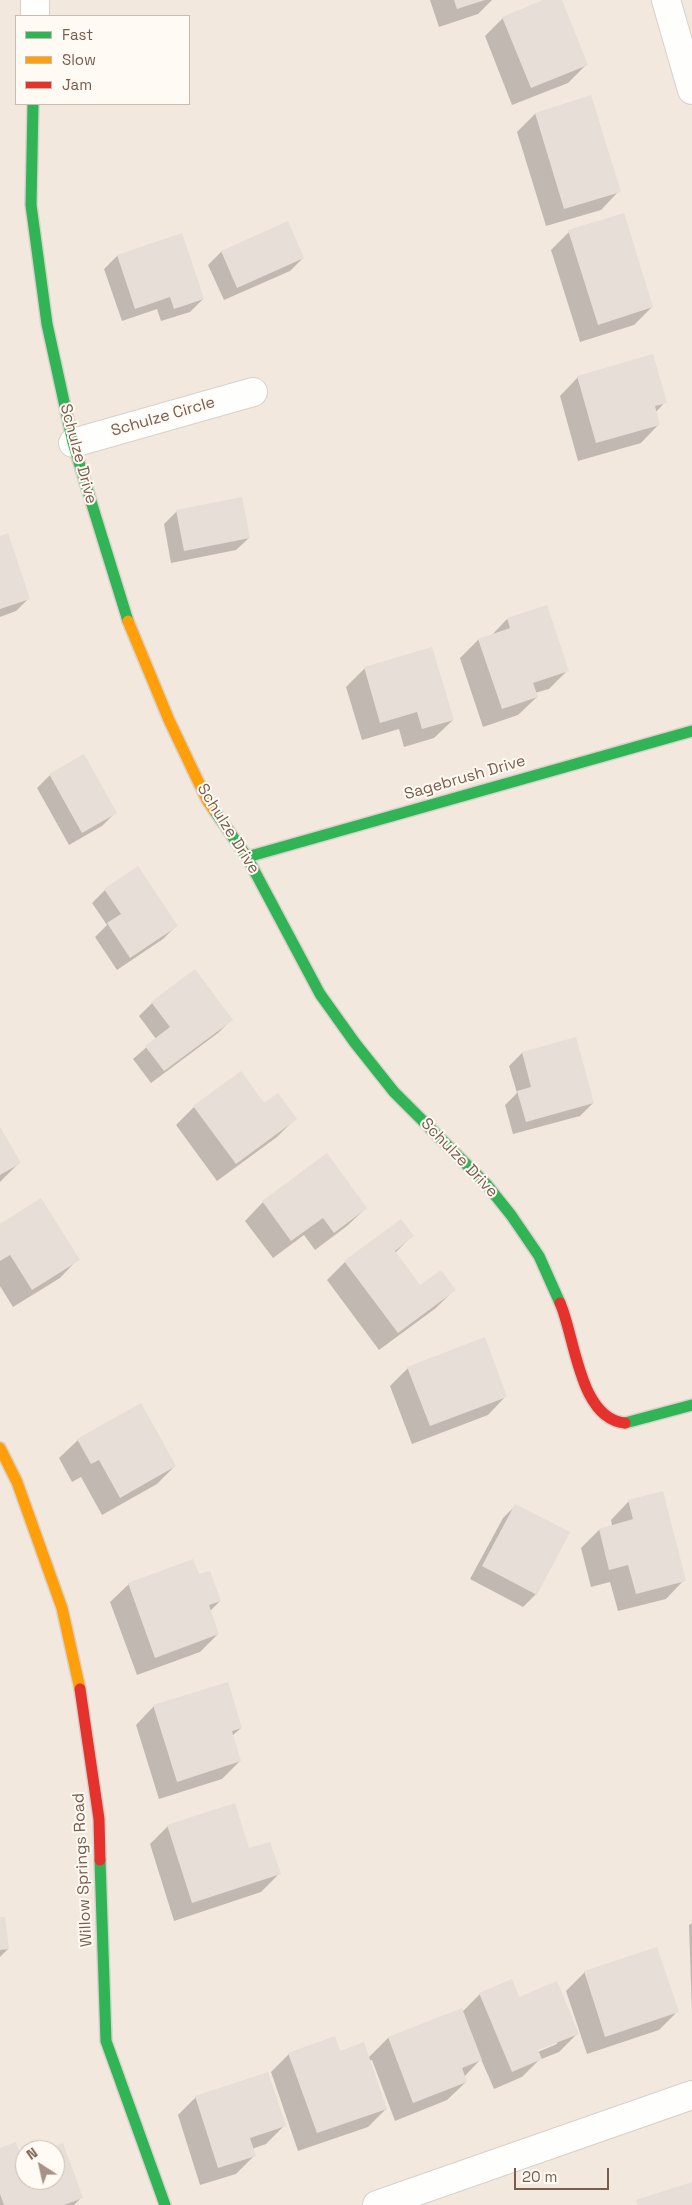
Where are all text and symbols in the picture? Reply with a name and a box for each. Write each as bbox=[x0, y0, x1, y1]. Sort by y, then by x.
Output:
legend bbox=[15, 15, 190, 105]
text: Fast bbox=[62, 25, 93, 44]
text: Slow bbox=[62, 50, 96, 69]
text: Jam bbox=[62, 75, 92, 94]
street label: Schulze Circle bbox=[109, 393, 217, 441]
street label: Schulze Drive bbox=[55, 402, 101, 506]
street label: Sagebrush Drive bbox=[402, 751, 528, 805]
street label: Schulze Drive bbox=[193, 780, 263, 878]
street label: Schulze Drive bbox=[416, 1114, 502, 1202]
street label: Willow Springs Road bbox=[69, 1792, 97, 1948]
north arrow bbox=[15, 2140, 65, 2190]
text: N bbox=[23, 2143, 41, 2164]
scale bar bbox=[517, 2158, 612, 2190]
text: 20 m bbox=[522, 2167, 557, 2186]

